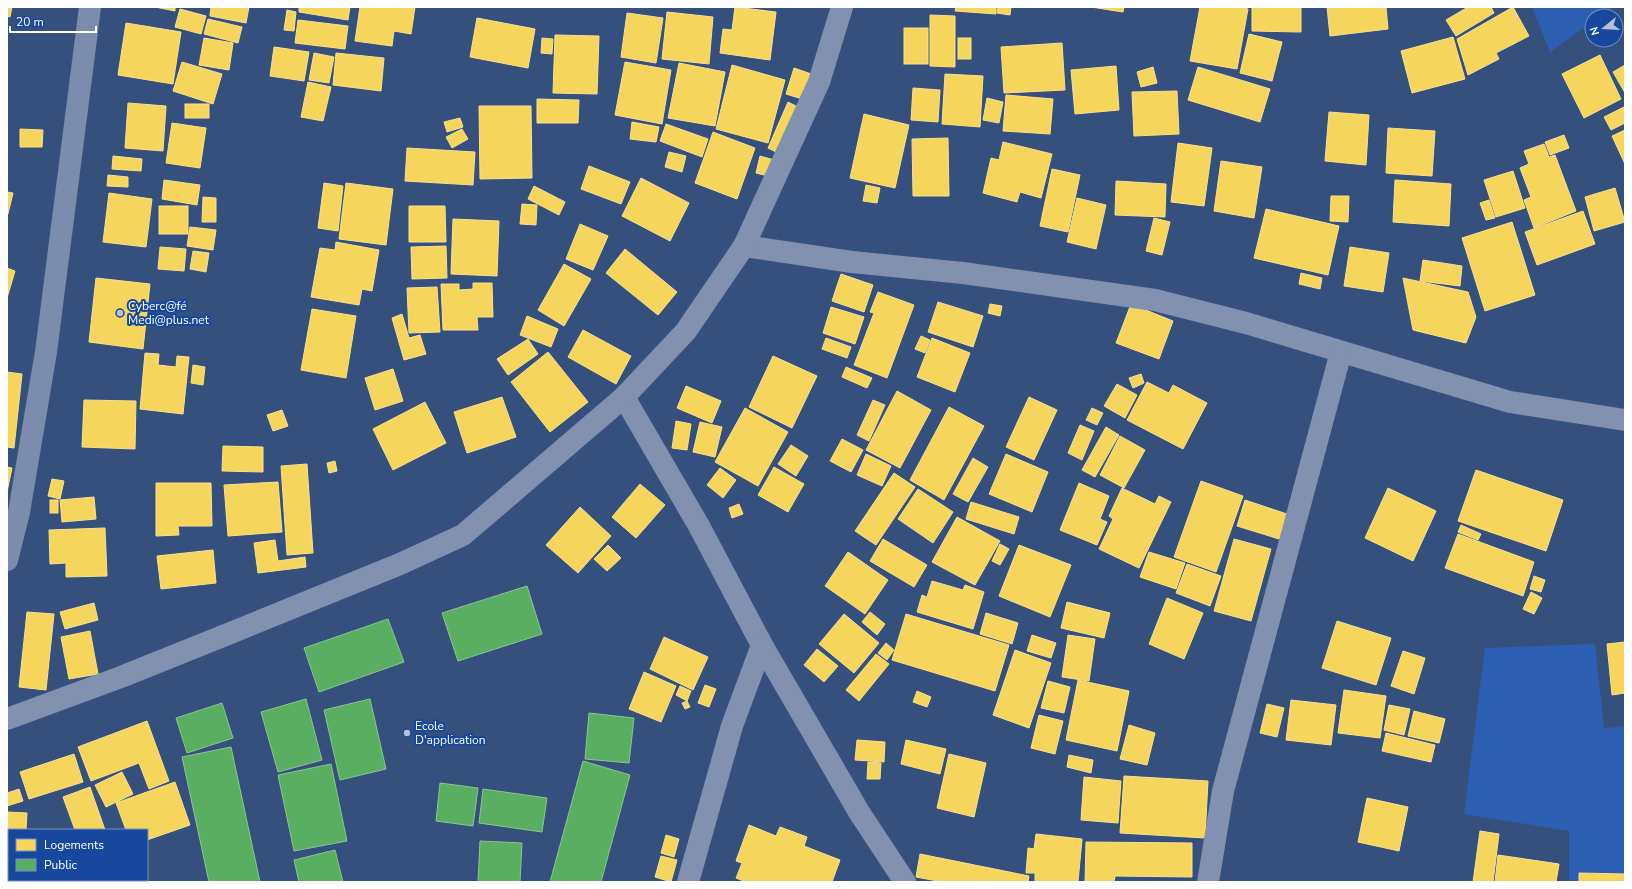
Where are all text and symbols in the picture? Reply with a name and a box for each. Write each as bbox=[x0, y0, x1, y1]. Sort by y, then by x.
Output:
scale bar bbox=[10, 8, 96, 34]
north arrow bbox=[1584, 8, 1624, 48]
text: 20 m bbox=[16, 14, 44, 30]
text: N bbox=[1587, 25, 1603, 37]
place label: Cyberc@fé Medi@plus.net bbox=[128, 298, 210, 328]
marker: Cyberc@fé Medi@plus.net bbox=[115, 308, 125, 318]
place label: Ecole D'application bbox=[415, 718, 486, 748]
marker: Ecole D'application bbox=[402, 728, 412, 738]
legend bbox=[8, 829, 148, 881]
text: Logements bbox=[44, 837, 104, 853]
text: Public bbox=[44, 857, 78, 873]

